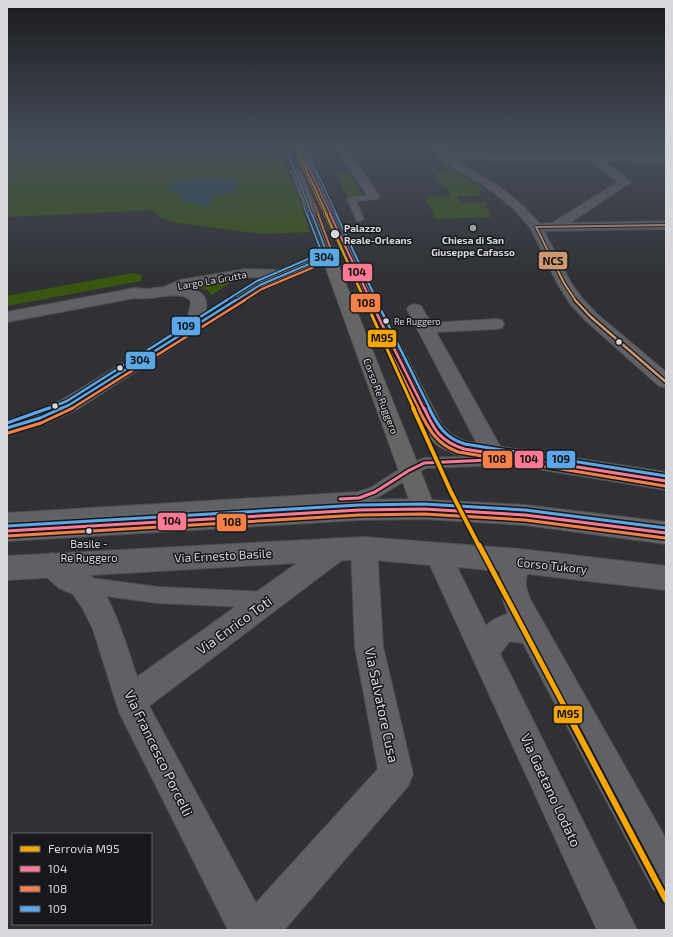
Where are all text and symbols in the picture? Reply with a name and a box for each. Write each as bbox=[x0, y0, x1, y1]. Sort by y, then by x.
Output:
place label: Palazzo Reale-Orleans bbox=[344, 222, 412, 246]
marker: Chiesa di San Giuseppe Cafasso bbox=[468, 223, 478, 233]
marker: Palazzo Reale-Orleans bbox=[329, 228, 341, 240]
place label: Chiesa di San Giuseppe Cafasso bbox=[431, 234, 515, 258]
line badge: 304 bbox=[309, 248, 340, 267]
text: 304 bbox=[314, 250, 334, 263]
line badge: NCS bbox=[538, 251, 568, 270]
text: NCS bbox=[543, 254, 564, 267]
line badge: 104 bbox=[342, 263, 373, 282]
text: 104 bbox=[348, 265, 366, 278]
street label: Largo La Grutta bbox=[176, 268, 248, 292]
line badge: 108 bbox=[350, 293, 381, 313]
text: 108 bbox=[357, 296, 375, 309]
line badge: 109 bbox=[171, 316, 201, 336]
marker: Re Ruggero bbox=[381, 316, 391, 326]
place label: Re Ruggero bbox=[394, 316, 441, 327]
text: 109 bbox=[177, 319, 195, 332]
line badge: M95 bbox=[367, 329, 397, 348]
text: M95 bbox=[371, 331, 393, 344]
unlabelled marker bbox=[614, 337, 624, 347]
line badge: 304 bbox=[125, 351, 156, 370]
text: 304 bbox=[130, 353, 150, 366]
street label: Corso Re Ruggero bbox=[361, 356, 401, 436]
unlabelled marker bbox=[115, 363, 125, 373]
unlabelled marker bbox=[50, 401, 60, 411]
line badge: 108 bbox=[482, 450, 513, 469]
line badge: 104 bbox=[514, 450, 544, 469]
line badge: 109 bbox=[546, 450, 576, 469]
text: 108 bbox=[488, 452, 506, 465]
text: 104 bbox=[520, 452, 538, 465]
text: 109 bbox=[552, 452, 570, 465]
line badge: 104 bbox=[157, 512, 187, 531]
line badge: 108 bbox=[216, 513, 247, 532]
text: 104 bbox=[163, 514, 181, 527]
text: 108 bbox=[223, 515, 241, 528]
marker: Basile - Re Ruggero bbox=[84, 526, 94, 536]
place label: Basile - Re Ruggero bbox=[61, 537, 117, 564]
street label: Via Ernesto Basile bbox=[174, 545, 272, 565]
street label: Corso Tukory bbox=[516, 554, 588, 576]
street label: Via Enrico Toti bbox=[193, 592, 275, 658]
street label: Via Salvatore Cusa bbox=[361, 646, 403, 764]
street label: Via Francesco Porcelli bbox=[121, 687, 197, 819]
line badge: M95 bbox=[553, 705, 583, 724]
text: M95 bbox=[557, 707, 579, 720]
street label: Via Gaetano Lodato bbox=[517, 731, 585, 849]
legend bbox=[12, 833, 152, 925]
text: Ferrovia M95 bbox=[48, 841, 119, 855]
text: 104 bbox=[48, 861, 67, 875]
text: 108 bbox=[48, 881, 67, 895]
text: 109 bbox=[48, 901, 67, 915]

